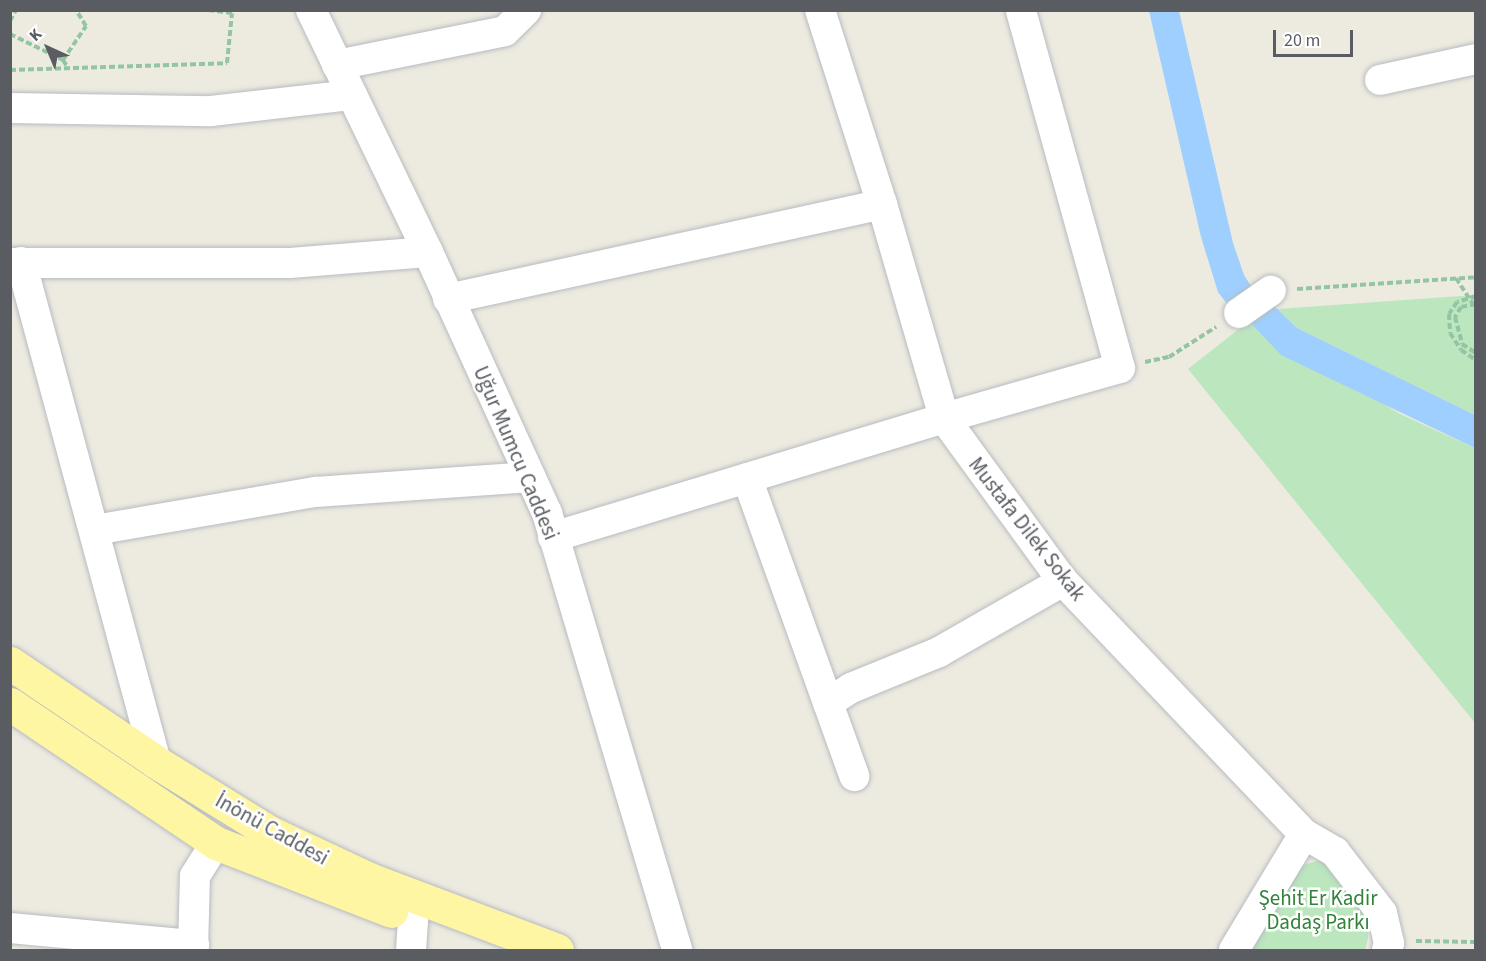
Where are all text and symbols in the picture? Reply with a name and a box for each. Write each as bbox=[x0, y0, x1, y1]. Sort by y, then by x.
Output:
north arrow bbox=[18, 18, 78, 78]
scale bar bbox=[1276, 18, 1356, 56]
text: K bbox=[24, 24, 47, 46]
text: 20 m bbox=[1284, 28, 1320, 53]
street label: Uğur Mumcu Caddesi bbox=[468, 362, 564, 544]
street label: Mustafa Dilek Sokak bbox=[963, 452, 1091, 606]
street label: İnönü Caddesi bbox=[211, 787, 333, 871]
park label: Şehit Er Kadir Dadaş Parkı bbox=[1259, 885, 1377, 935]

